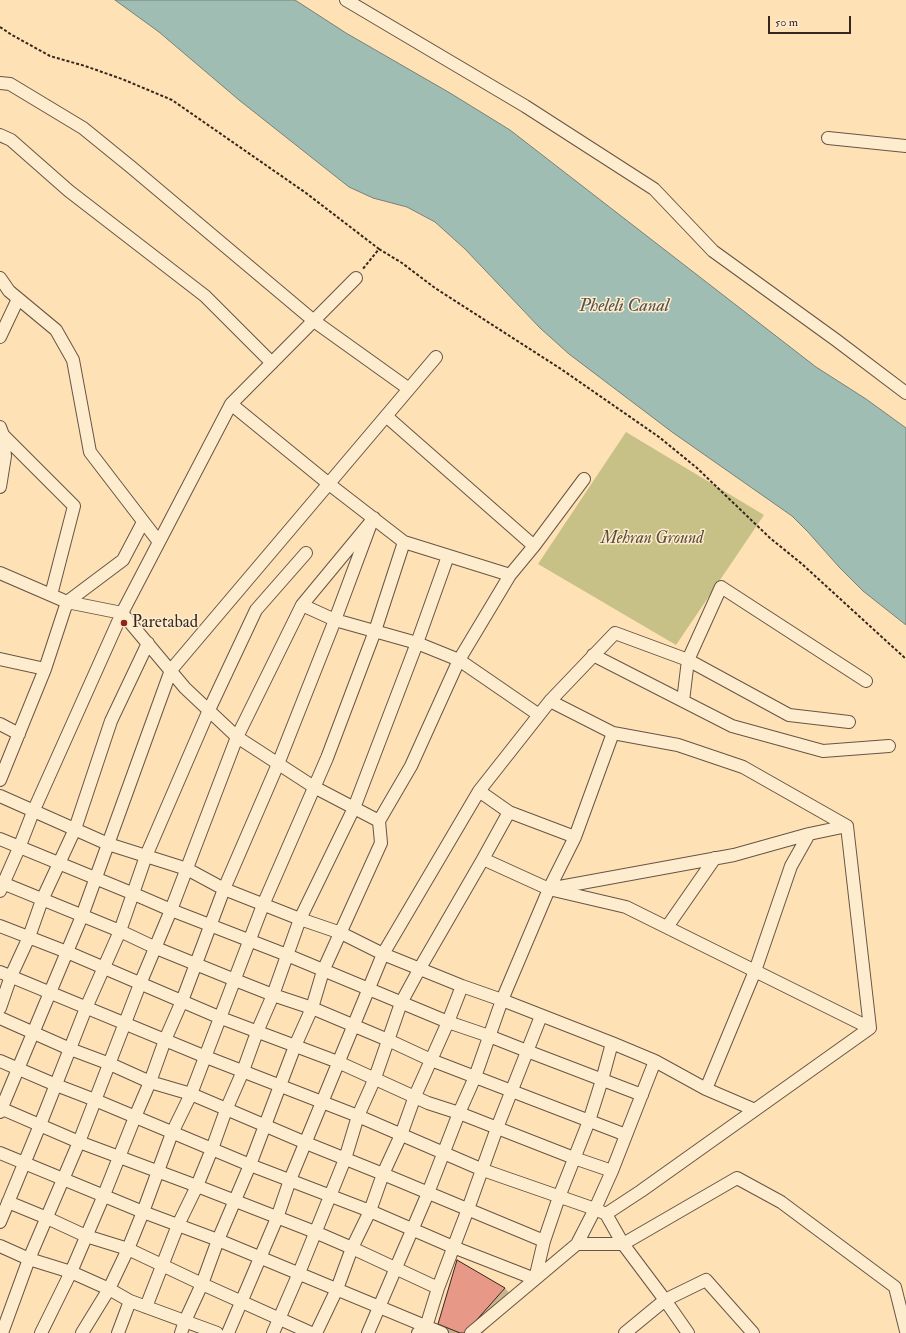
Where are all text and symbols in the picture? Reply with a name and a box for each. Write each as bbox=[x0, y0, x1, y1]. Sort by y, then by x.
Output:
scale bar bbox=[770, 8, 853, 34]
text: 50 m bbox=[775, 15, 798, 30]
water label: Pheleli Canal bbox=[579, 296, 669, 318]
park label: Mehran Ground bbox=[601, 529, 703, 549]
place label: Paretabad bbox=[132, 613, 198, 633]
marker: Paretabad bbox=[119, 618, 129, 628]

